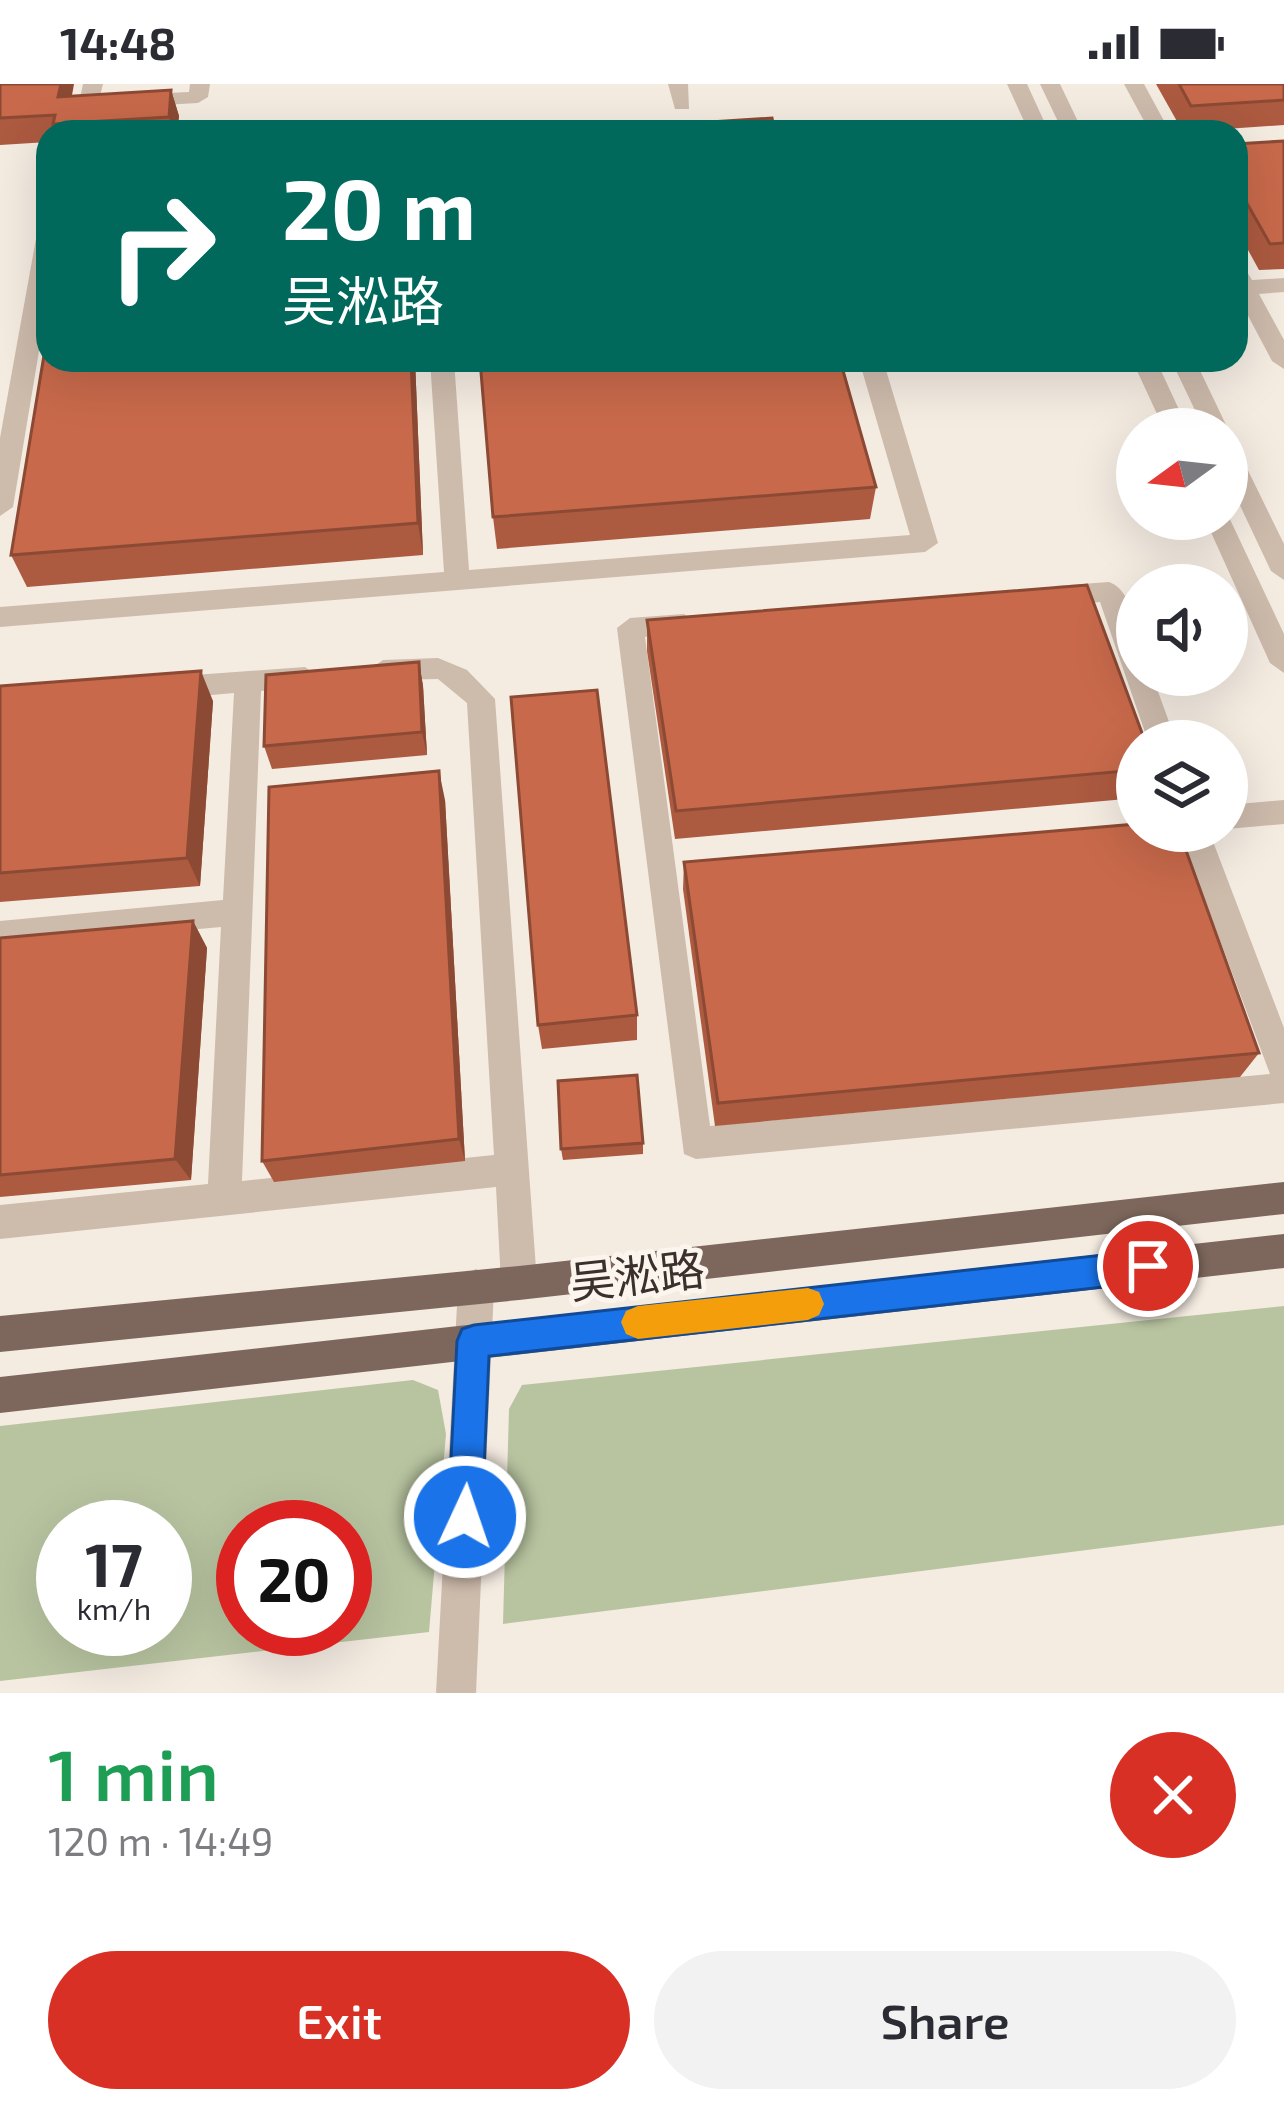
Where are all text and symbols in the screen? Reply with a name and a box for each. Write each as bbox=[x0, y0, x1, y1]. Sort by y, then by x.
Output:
text: 14:48 bbox=[60, 15, 176, 69]
text: 20 m bbox=[282, 156, 476, 257]
icon: right bbox=[84, 168, 240, 324]
text: 吴淞路 bbox=[282, 267, 444, 332]
north arrow bbox=[1116, 408, 1248, 540]
map controls bbox=[1116, 408, 1248, 852]
button: sound bbox=[1116, 564, 1248, 696]
button: layers bbox=[1116, 720, 1248, 852]
pin bbox=[1097, 1215, 1199, 1317]
icon: arrive bbox=[1115, 1233, 1181, 1299]
street label: 吴淞路 bbox=[567, 1240, 707, 1308]
position arrow bbox=[402, 1454, 528, 1580]
speed limit sign: 20 bbox=[216, 1500, 372, 1656]
text: 17 bbox=[85, 1527, 143, 1599]
text: km/h bbox=[77, 1590, 151, 1626]
text: 1 min bbox=[48, 1729, 219, 1815]
button: close bbox=[1110, 1732, 1236, 1858]
text: 120 m · 14:49 bbox=[48, 1817, 273, 1864]
button: Exit bbox=[48, 1951, 630, 2089]
button: Share bbox=[654, 1951, 1236, 2089]

